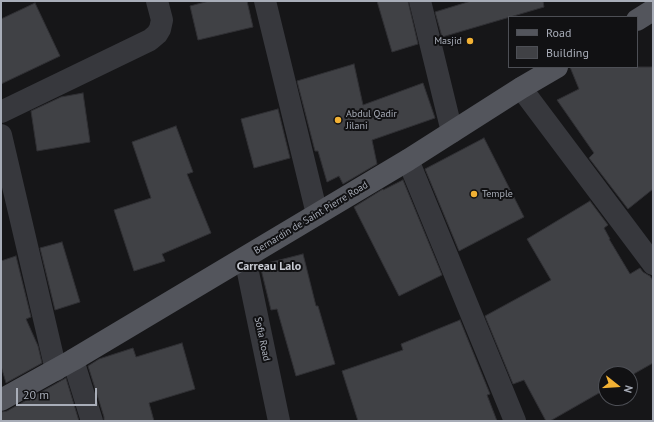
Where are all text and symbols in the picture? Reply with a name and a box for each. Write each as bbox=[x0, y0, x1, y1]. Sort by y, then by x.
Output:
legend bbox=[508, 16, 638, 68]
text: Road bbox=[546, 25, 571, 40]
place label: Masjid bbox=[434, 35, 462, 47]
marker: Masjid bbox=[465, 36, 475, 46]
text: Building bbox=[546, 45, 589, 60]
place label: Abdul Qadir Jilani bbox=[346, 108, 397, 132]
marker: Abdul Qadir Jilani bbox=[333, 115, 343, 125]
street label: Bernardin de Saint Pierre Road bbox=[252, 179, 370, 257]
place label: Temple bbox=[482, 188, 513, 200]
marker: Temple bbox=[469, 189, 479, 199]
district label: Carreau Lalo bbox=[237, 260, 301, 274]
street label: Sofia Road bbox=[251, 316, 273, 362]
north arrow bbox=[598, 366, 638, 406]
scale bar bbox=[18, 380, 99, 406]
text: N bbox=[621, 384, 636, 395]
text: 20 m bbox=[23, 387, 49, 402]

